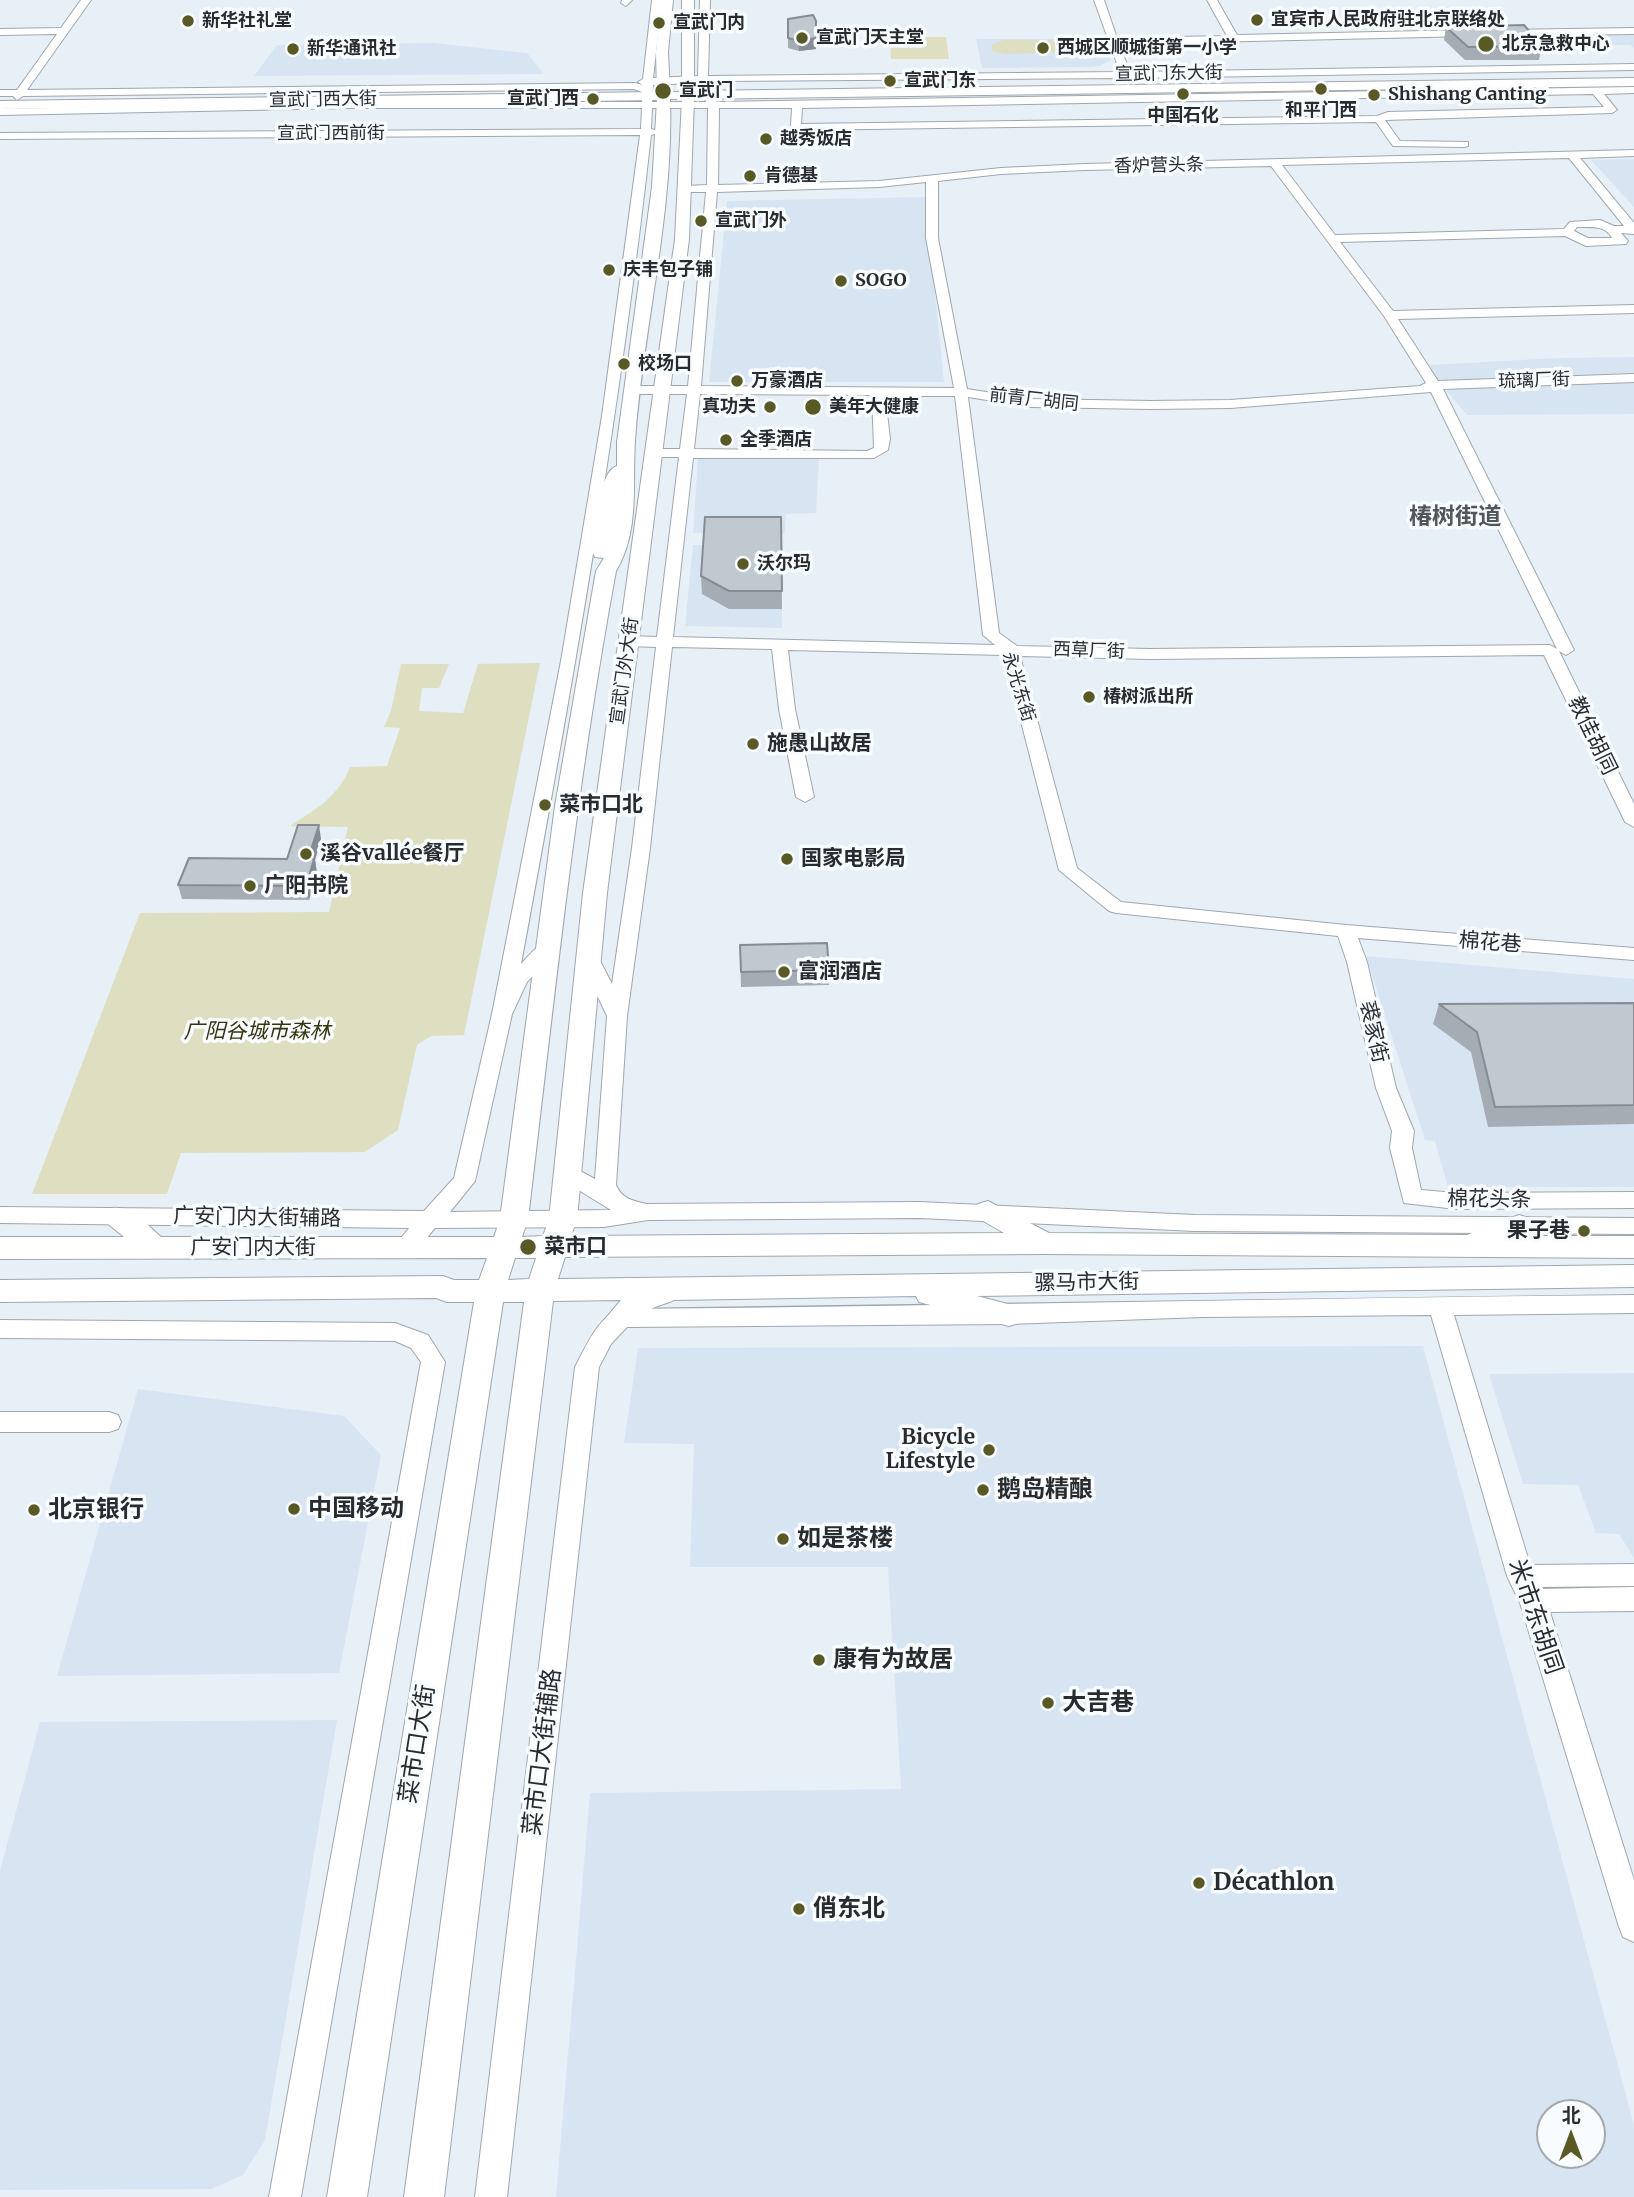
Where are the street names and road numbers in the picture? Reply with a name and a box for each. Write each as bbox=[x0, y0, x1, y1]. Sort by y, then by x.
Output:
street label: 宣武门东大街 bbox=[1115, 62, 1223, 86]
street label: 宣武门西大街 bbox=[269, 88, 377, 112]
street label: 宣武门西前街 bbox=[277, 123, 385, 145]
street label: 香炉营头条 bbox=[1114, 154, 1204, 178]
street label: 琉璃厂街 bbox=[1498, 369, 1570, 393]
street label: 前青厂胡同 bbox=[988, 385, 1080, 415]
street label: 宣武门外大街 bbox=[607, 616, 643, 726]
street label: 西草厂街 bbox=[1053, 639, 1125, 663]
street label: 永光东街 bbox=[997, 649, 1039, 725]
street label: 教佳胡同 bbox=[1562, 693, 1622, 779]
street label: 棉花巷 bbox=[1458, 928, 1522, 958]
street label: 裘家街 bbox=[1354, 998, 1392, 1066]
street label: 棉花头条 bbox=[1447, 1187, 1531, 1213]
street label: 广安门内大街辅路 bbox=[173, 1204, 341, 1232]
street label: 广安门内大街 bbox=[190, 1235, 316, 1261]
street label: 骡马市大街 bbox=[1034, 1269, 1140, 1297]
street label: 米市东胡同 bbox=[1502, 1556, 1568, 1678]
street label: 菜市口大街辅路 bbox=[518, 1667, 568, 1837]
street label: 菜市口大街 bbox=[394, 1682, 442, 1806]

